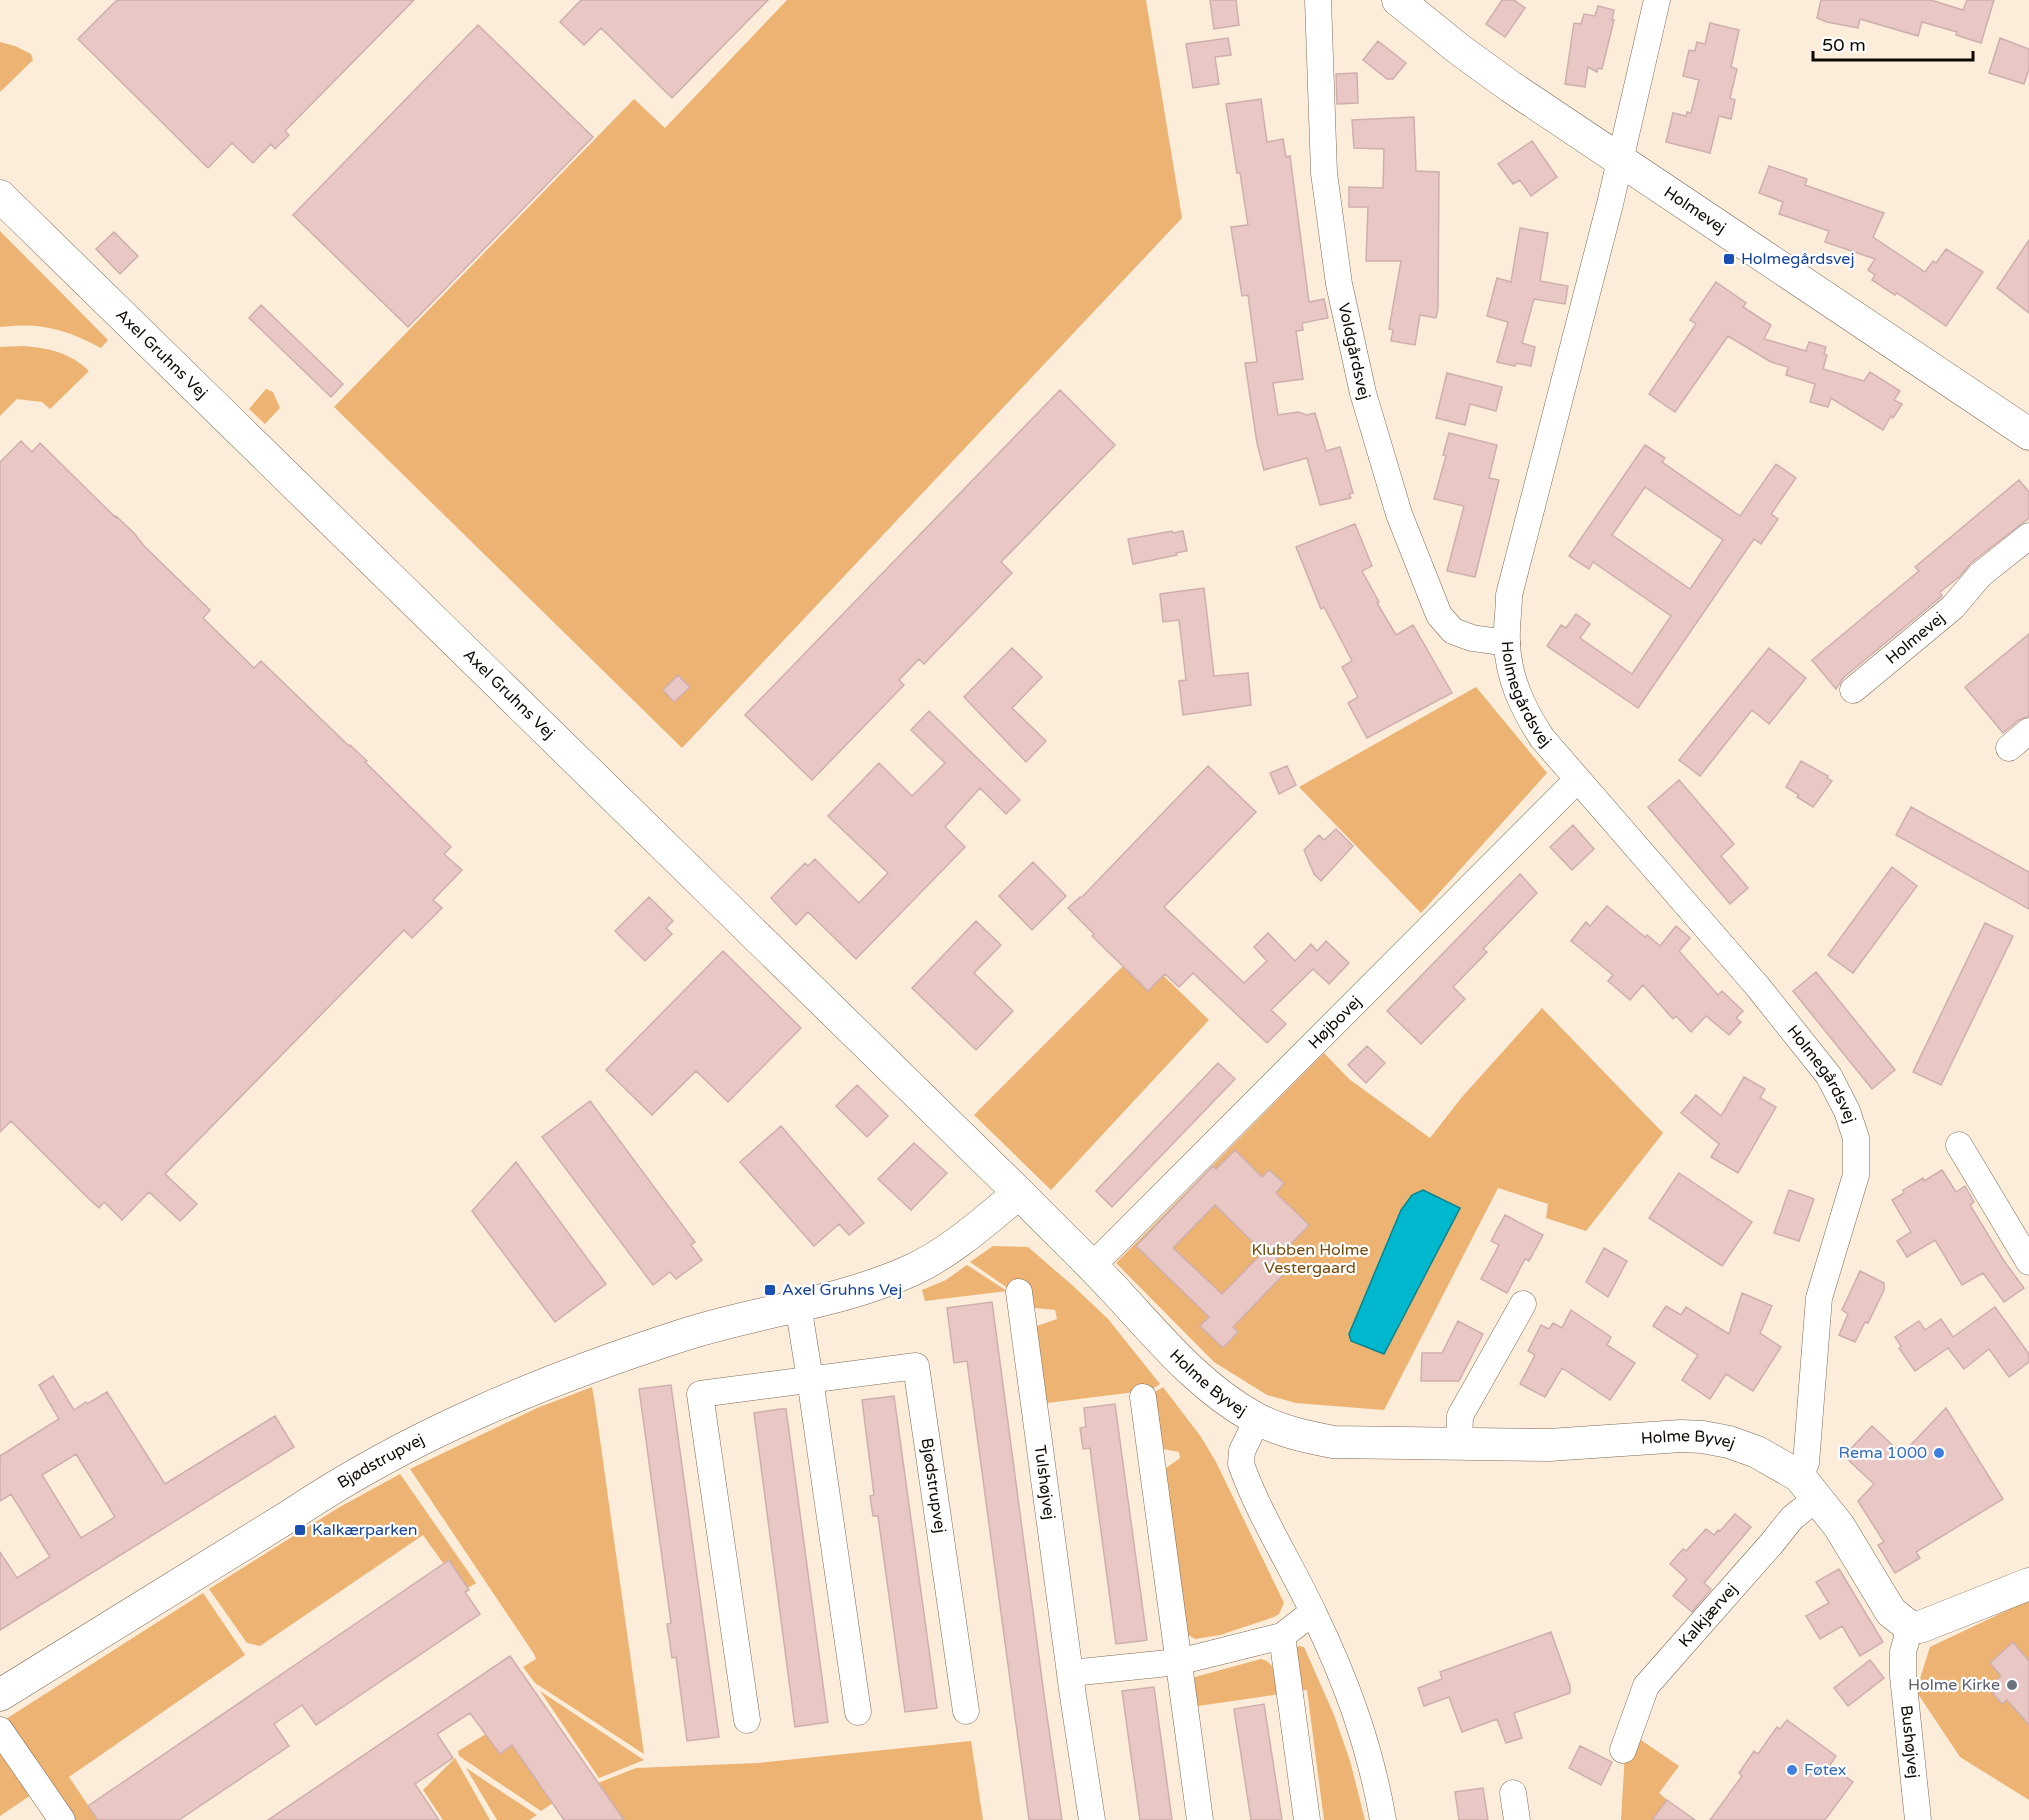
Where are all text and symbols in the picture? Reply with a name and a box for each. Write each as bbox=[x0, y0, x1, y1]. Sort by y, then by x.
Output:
scale bar bbox=[1813, 24, 1974, 62]
text: 50 m bbox=[1822, 34, 1866, 56]
street label: Holmevej bbox=[1660, 182, 1730, 238]
place label: Holmegårdsvej bbox=[1741, 249, 1855, 269]
marker: Holmegårdsvej bbox=[1722, 252, 1736, 266]
street label: Voldgårdsvej bbox=[1333, 301, 1374, 402]
street label: Axel Gruhns Vej bbox=[112, 305, 212, 403]
street label: Holmevej bbox=[1882, 608, 1949, 669]
street label: Holmegårdsvej bbox=[1497, 640, 1555, 751]
street label: Axel Gruhns Vej bbox=[459, 645, 559, 743]
street label: Højbovej bbox=[1304, 992, 1366, 1053]
street label: Holmegårdsvej bbox=[1782, 1021, 1860, 1126]
park label: Klubben Holme Vestergaard bbox=[1252, 1240, 1368, 1278]
place label: Axel Gruhns Vej bbox=[782, 1280, 902, 1300]
marker: Axel Gruhns Vej bbox=[763, 1283, 777, 1297]
street label: Holme Byvej bbox=[1165, 1345, 1250, 1421]
street label: Holme Byvej bbox=[1640, 1426, 1738, 1453]
street label: Bjødstrupvej bbox=[334, 1429, 428, 1493]
street label: Bjødstrupvej bbox=[917, 1437, 950, 1535]
place label: Rema 1000 bbox=[1839, 1443, 1927, 1463]
street label: Tulshøjvej bbox=[1030, 1444, 1059, 1521]
marker: Rema 1000 bbox=[1932, 1446, 1946, 1460]
place label: Kalkærparken bbox=[312, 1520, 418, 1540]
marker: Kalkærparken bbox=[293, 1523, 307, 1537]
street label: Kalkjærvej bbox=[1675, 1579, 1742, 1652]
place label: Holme Kirke bbox=[1908, 1675, 2000, 1695]
marker: Holme Kirke bbox=[2005, 1678, 2019, 1692]
street label: Bushøjvej bbox=[1896, 1704, 1924, 1779]
place label: Føtex bbox=[1804, 1760, 1846, 1780]
marker: Føtex bbox=[1785, 1763, 1799, 1777]

